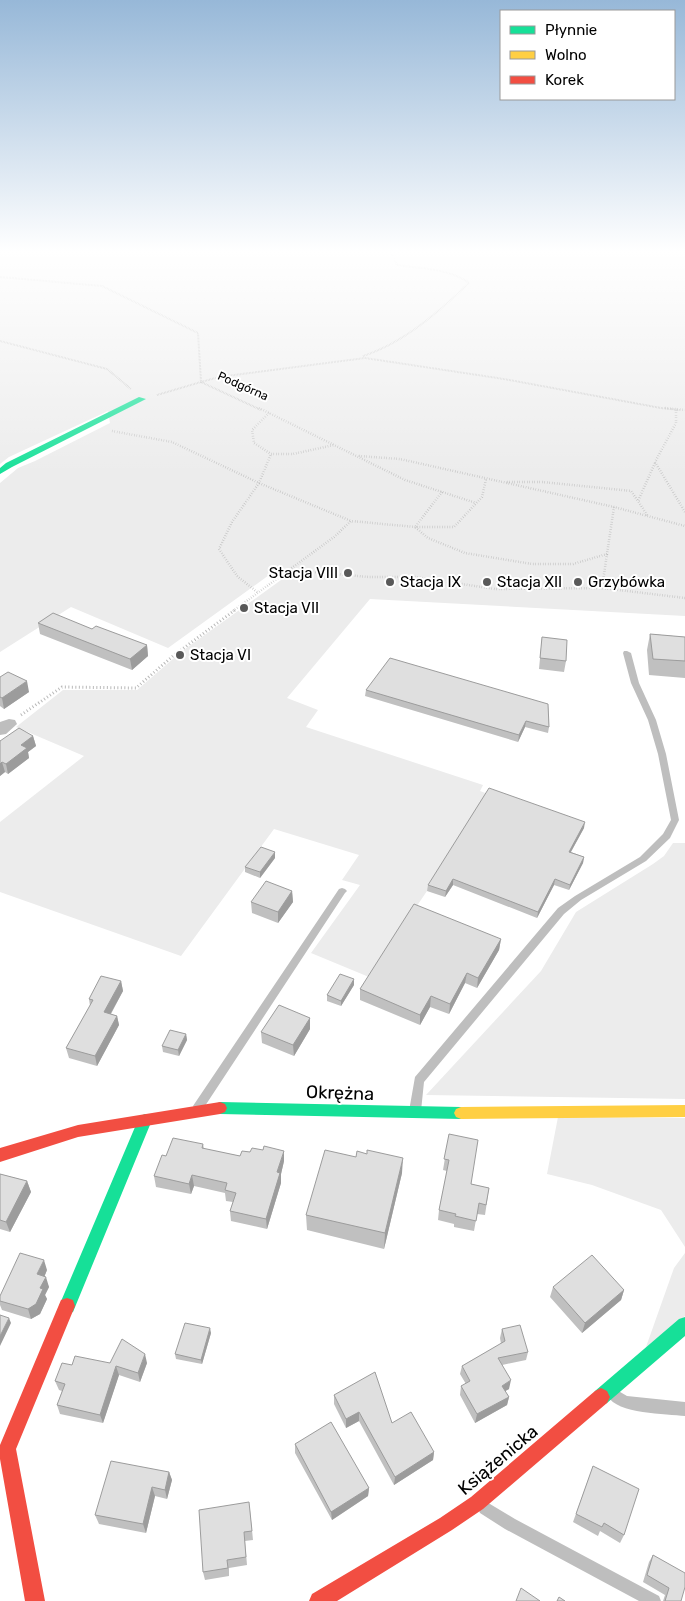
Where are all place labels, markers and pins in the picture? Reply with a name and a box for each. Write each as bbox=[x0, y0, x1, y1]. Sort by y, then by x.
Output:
place label: Stacja VIII bbox=[269, 564, 338, 582]
marker: Stacja VIII bbox=[342, 567, 354, 579]
place label: Stacja IX bbox=[400, 573, 462, 591]
place label: Stacja XII bbox=[497, 573, 562, 591]
place label: Grzybówka bbox=[588, 573, 665, 591]
marker: Stacja IX bbox=[384, 576, 396, 588]
marker: Stacja XII bbox=[481, 576, 493, 588]
marker: Grzybówka bbox=[572, 576, 584, 588]
place label: Stacja VII bbox=[254, 599, 319, 617]
marker: Stacja VII bbox=[238, 602, 250, 614]
place label: Stacja VI bbox=[190, 646, 251, 664]
marker: Stacja VI bbox=[174, 649, 186, 661]

